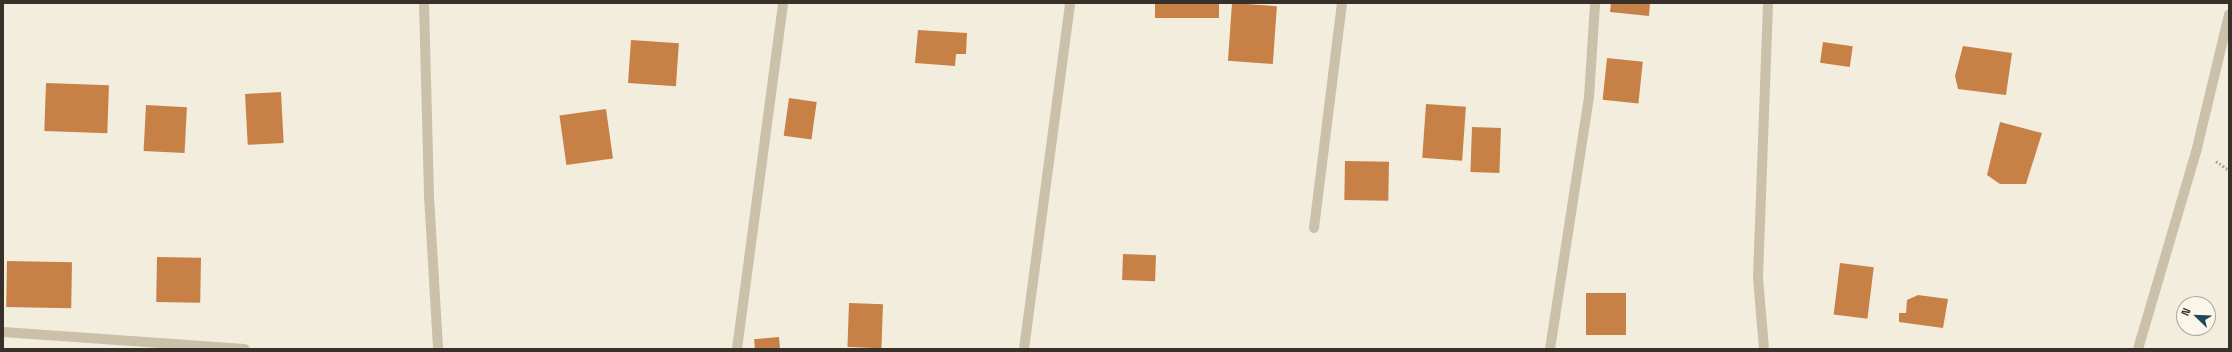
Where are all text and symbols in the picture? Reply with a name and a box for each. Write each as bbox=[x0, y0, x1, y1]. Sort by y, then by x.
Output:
north arrow bbox=[2176, 296, 2216, 336]
text: N bbox=[2178, 306, 2194, 318]

